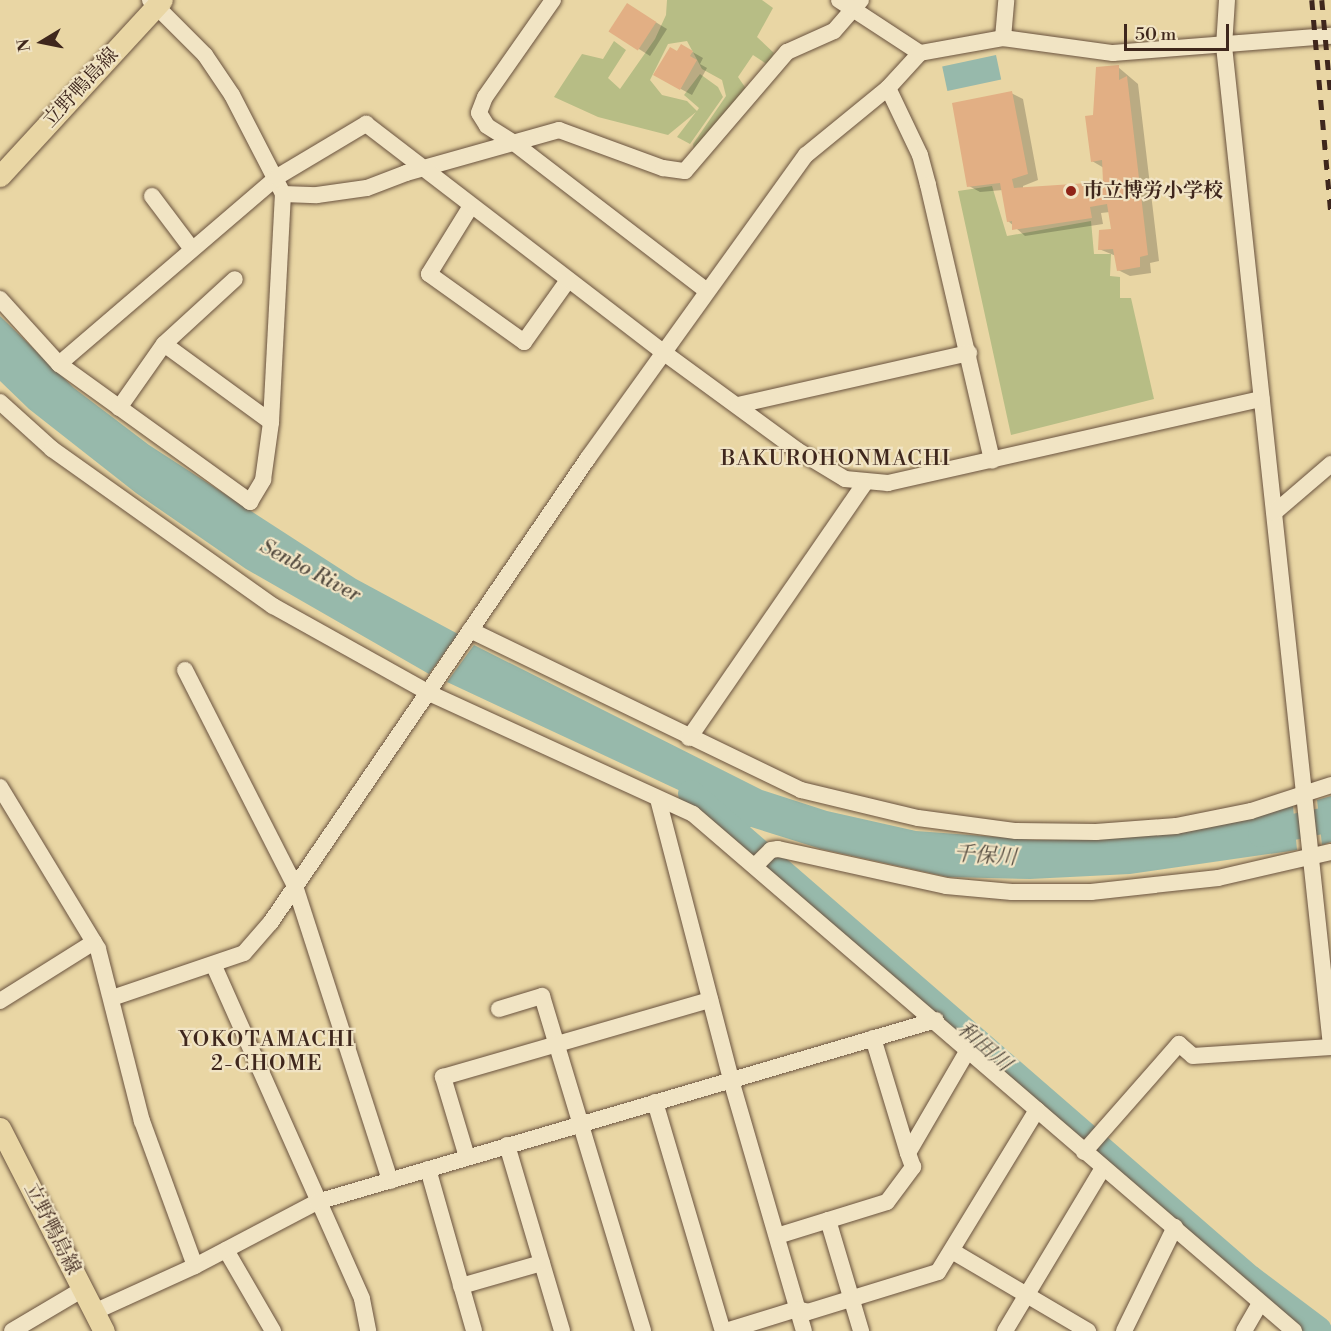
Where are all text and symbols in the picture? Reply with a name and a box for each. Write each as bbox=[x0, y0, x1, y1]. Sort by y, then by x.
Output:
north arrow bbox=[12, 12, 72, 72]
scale bar bbox=[1127, 12, 1232, 50]
text: 50 m bbox=[1135, 23, 1176, 46]
text: N bbox=[13, 37, 35, 53]
street label: 立野鴨島線 bbox=[38, 43, 124, 133]
place label: 市立博労小学校 bbox=[1083, 179, 1223, 203]
marker: 市立博労小学校 bbox=[1064, 184, 1078, 198]
district label: BAKUROHONMACHI bbox=[721, 446, 951, 472]
water label: Senbo River bbox=[255, 534, 365, 608]
water label: 千保川 bbox=[953, 841, 1017, 871]
water label: 和田川 bbox=[952, 1017, 1016, 1077]
district label: YOKOTAMACHI 2-CHOME bbox=[179, 1027, 355, 1077]
street label: 立野鴨島線 bbox=[19, 1179, 85, 1279]

